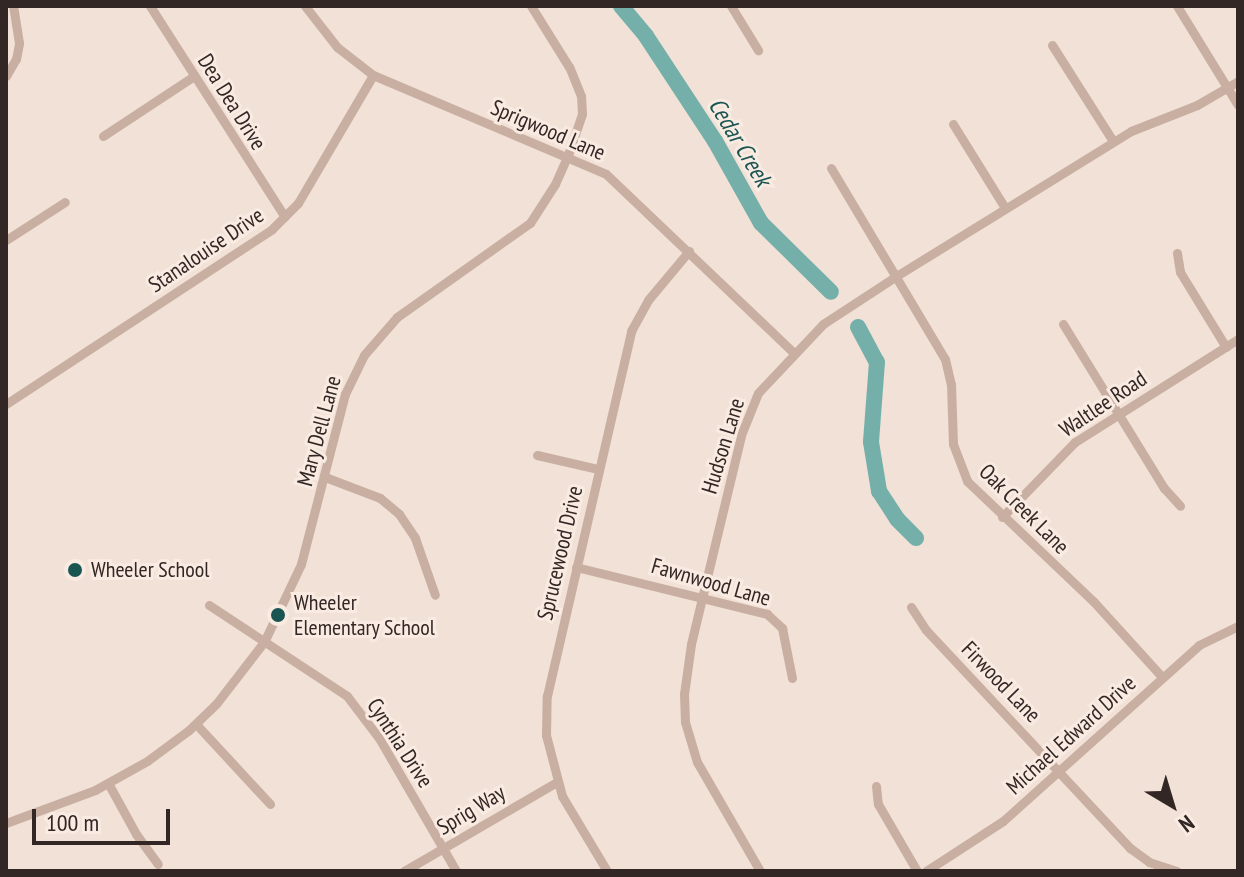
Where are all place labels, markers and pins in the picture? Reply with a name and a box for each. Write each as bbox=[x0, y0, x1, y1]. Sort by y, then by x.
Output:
place label: Wheeler School bbox=[91, 557, 209, 583]
marker: Wheeler School bbox=[66, 561, 84, 579]
place label: Wheeler Elementary School bbox=[294, 589, 436, 640]
marker: Wheeler Elementary School bbox=[269, 606, 287, 624]

